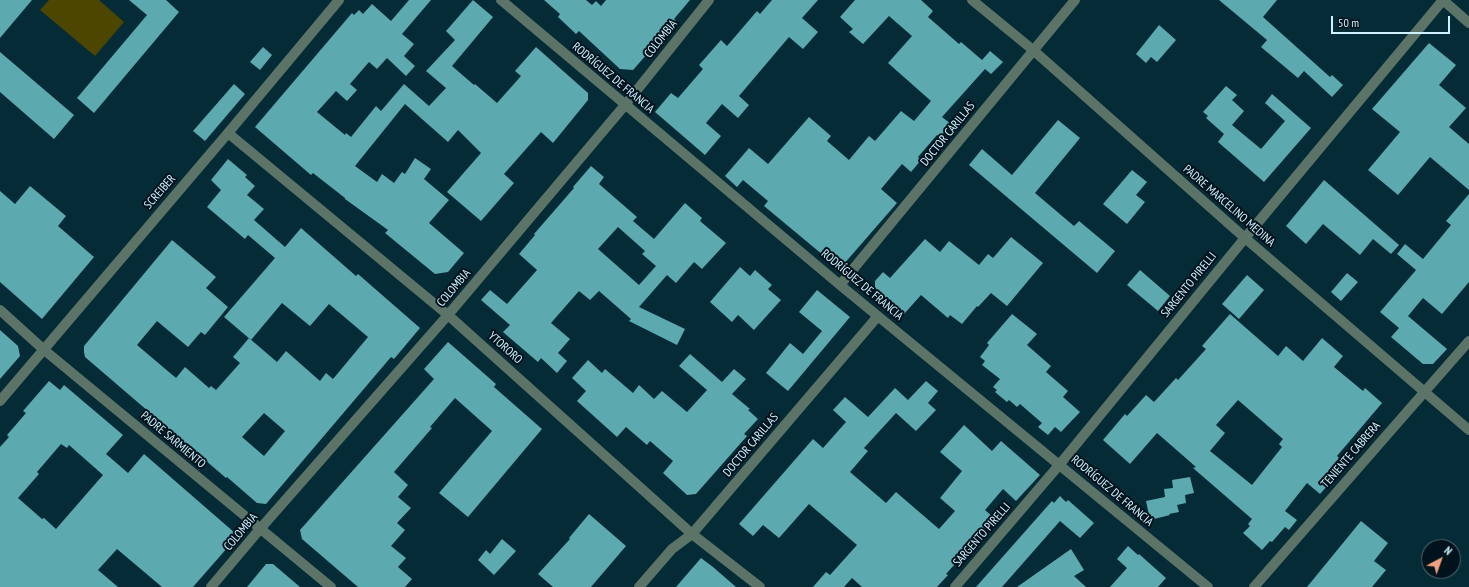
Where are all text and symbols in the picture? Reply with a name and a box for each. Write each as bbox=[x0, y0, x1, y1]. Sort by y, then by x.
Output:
scale bar bbox=[1333, 8, 1452, 34]
text: 50 m bbox=[1338, 15, 1359, 30]
street label: COLOMBIA bbox=[641, 17, 681, 61]
street label: RODRÍGUEZ DE FRANCIA bbox=[569, 40, 657, 116]
street label: DOCTOR CARILLAS bbox=[918, 99, 978, 169]
street label: PADRE MARCELINO MEDINA bbox=[1180, 162, 1278, 250]
street label: SCREIBER bbox=[141, 172, 179, 212]
street label: RODRÍGUEZ DE FRANCIA bbox=[818, 247, 906, 323]
street label: SARGENTO PIRELLI bbox=[1158, 250, 1220, 320]
street label: COLOMBIA bbox=[434, 266, 474, 310]
street label: YTORORO bbox=[485, 329, 525, 367]
street label: PADRE SARMIENTO bbox=[138, 409, 208, 471]
street label: DOCTOR CARILLAS bbox=[720, 410, 782, 480]
street label: TENIENTE CABRERA bbox=[1318, 419, 1384, 491]
street label: RODRÍGUEZ DE FRANCIA bbox=[1068, 453, 1156, 529]
street label: SARGENTO PIRELLI bbox=[950, 500, 1014, 570]
street label: COLOMBIA bbox=[221, 510, 261, 554]
north arrow bbox=[1421, 539, 1461, 579]
text: N bbox=[1441, 543, 1455, 558]

